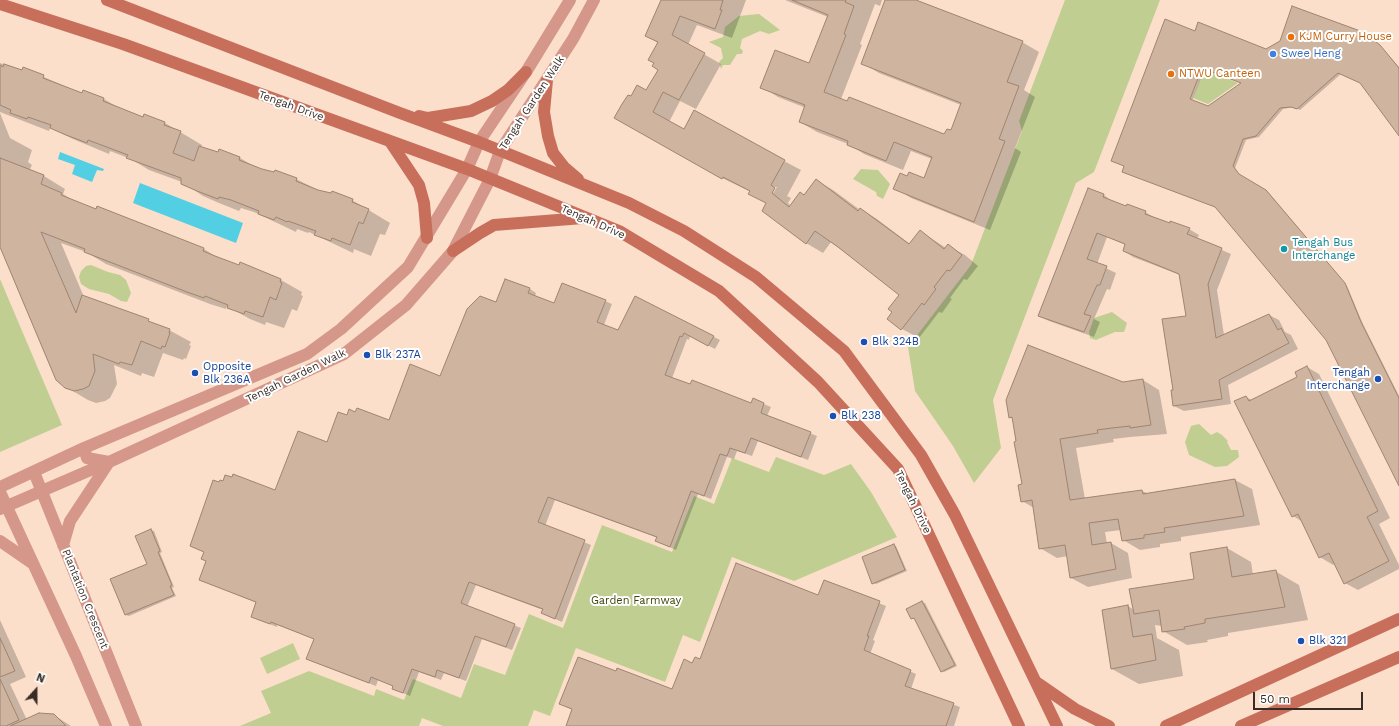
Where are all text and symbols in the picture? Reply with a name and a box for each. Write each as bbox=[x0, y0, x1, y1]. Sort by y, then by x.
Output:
place label: KJM Curry House bbox=[1299, 30, 1392, 44]
marker: KJM Curry House bbox=[1286, 32, 1296, 42]
place label: Swee Heng bbox=[1281, 47, 1341, 61]
marker: Swee Heng bbox=[1268, 49, 1278, 59]
street label: Tengah Garden Walk bbox=[497, 53, 567, 153]
place label: NTWU Canteen bbox=[1179, 67, 1260, 81]
marker: NTWU Canteen bbox=[1166, 69, 1176, 79]
street label: Tengah Drive bbox=[257, 88, 325, 124]
street label: Tengah Drive bbox=[559, 202, 627, 242]
place label: Tengah Bus Interchange bbox=[1292, 236, 1355, 262]
marker: Tengah Bus Interchange bbox=[1279, 244, 1289, 254]
place label: Blk 324B bbox=[872, 335, 919, 349]
marker: Blk 324B bbox=[859, 337, 869, 347]
street label: Tengah Garden Walk bbox=[244, 346, 348, 406]
place label: Blk 237A bbox=[375, 348, 421, 362]
marker: Blk 237A bbox=[362, 350, 372, 360]
place label: Opposite Blk 236A bbox=[203, 360, 251, 386]
place label: Tengah Interchange bbox=[1307, 366, 1370, 392]
marker: Opposite Blk 236A bbox=[190, 368, 200, 378]
marker: Tengah Interchange bbox=[1373, 374, 1383, 384]
place label: Blk 238 bbox=[841, 409, 881, 423]
marker: Blk 238 bbox=[828, 411, 838, 421]
street label: Tengah Drive bbox=[892, 468, 934, 536]
street label: Plantation Crescent bbox=[59, 547, 111, 651]
park label: Garden Farmway bbox=[591, 594, 681, 608]
place label: Blk 321 bbox=[1309, 634, 1347, 648]
marker: Blk 321 bbox=[1296, 636, 1306, 646]
north arrow bbox=[16, 670, 56, 710]
text: N bbox=[34, 671, 47, 686]
scale bar bbox=[1255, 684, 1365, 710]
text: 50 m bbox=[1260, 692, 1290, 706]

